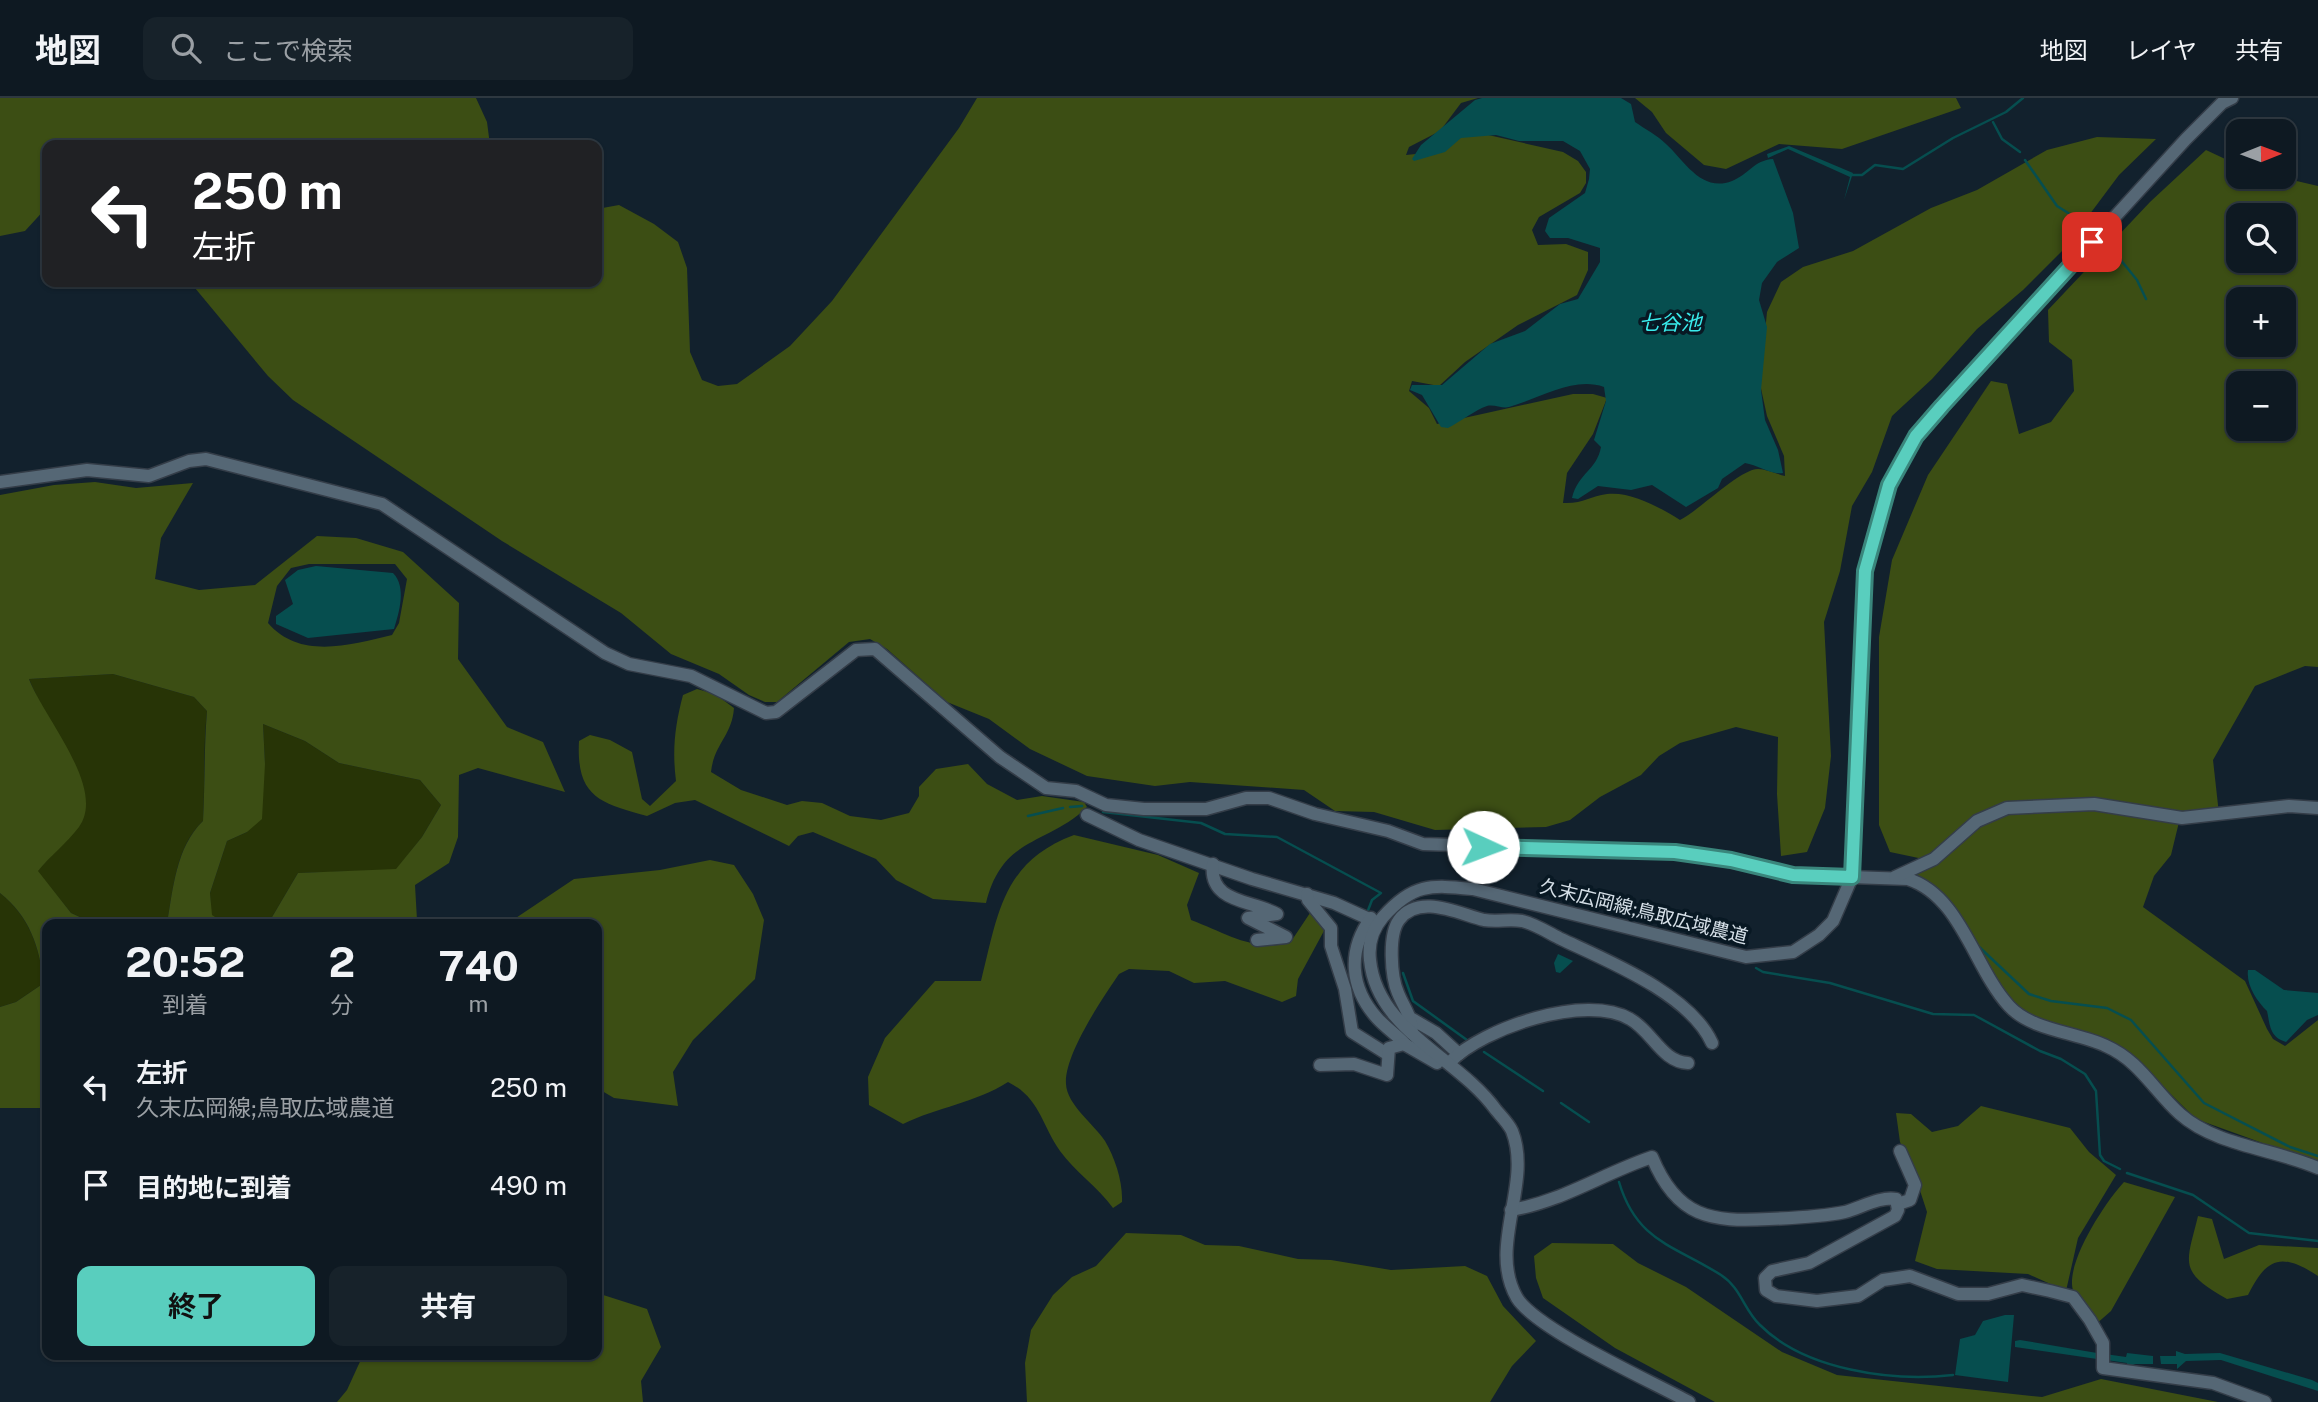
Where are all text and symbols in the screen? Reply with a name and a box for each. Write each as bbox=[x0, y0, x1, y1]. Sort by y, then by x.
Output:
search box bbox=[143, 17, 633, 80]
icon: search bbox=[167, 29, 205, 67]
text: 地図 bbox=[35, 31, 101, 69]
text: ここで検索 bbox=[223, 35, 353, 66]
text: 地図 bbox=[2040, 36, 2088, 64]
text: レイヤ bbox=[2126, 36, 2197, 64]
text: 共有 bbox=[2235, 36, 2283, 64]
north arrow bbox=[2226, 119, 2296, 189]
map controls bbox=[2226, 119, 2296, 441]
text: 250 m bbox=[192, 162, 343, 220]
icon: left bbox=[77, 168, 168, 259]
button: search bbox=[2226, 203, 2296, 273]
pin bbox=[2062, 212, 2122, 272]
icon: arrive bbox=[2073, 223, 2111, 261]
text: 左折 bbox=[192, 228, 256, 265]
button: + bbox=[2226, 287, 2296, 357]
water label: 七谷池 bbox=[1639, 310, 1703, 335]
button: − bbox=[2226, 371, 2296, 441]
position arrow bbox=[1446, 810, 1520, 884]
street label: 久末広岡線;鳥取広域農道 bbox=[1538, 874, 1750, 948]
text: 20:52 bbox=[125, 937, 245, 986]
text: 2 bbox=[328, 937, 355, 986]
text: 740 bbox=[438, 941, 519, 990]
text: m bbox=[469, 990, 489, 1017]
text: 到着 bbox=[162, 991, 208, 1018]
text: 分 bbox=[330, 991, 353, 1018]
text: 左折 bbox=[136, 1057, 188, 1088]
icon: left bbox=[77, 1068, 115, 1106]
text: 250 m bbox=[490, 1072, 567, 1103]
text: 久末広岡線;鳥取広域農道 bbox=[136, 1094, 395, 1121]
icon: arrive bbox=[77, 1166, 115, 1204]
text: 490 m bbox=[490, 1170, 567, 1201]
text: 目的地に到着 bbox=[136, 1172, 292, 1203]
button: 終了 bbox=[77, 1266, 315, 1346]
button: 共有 bbox=[329, 1266, 567, 1346]

